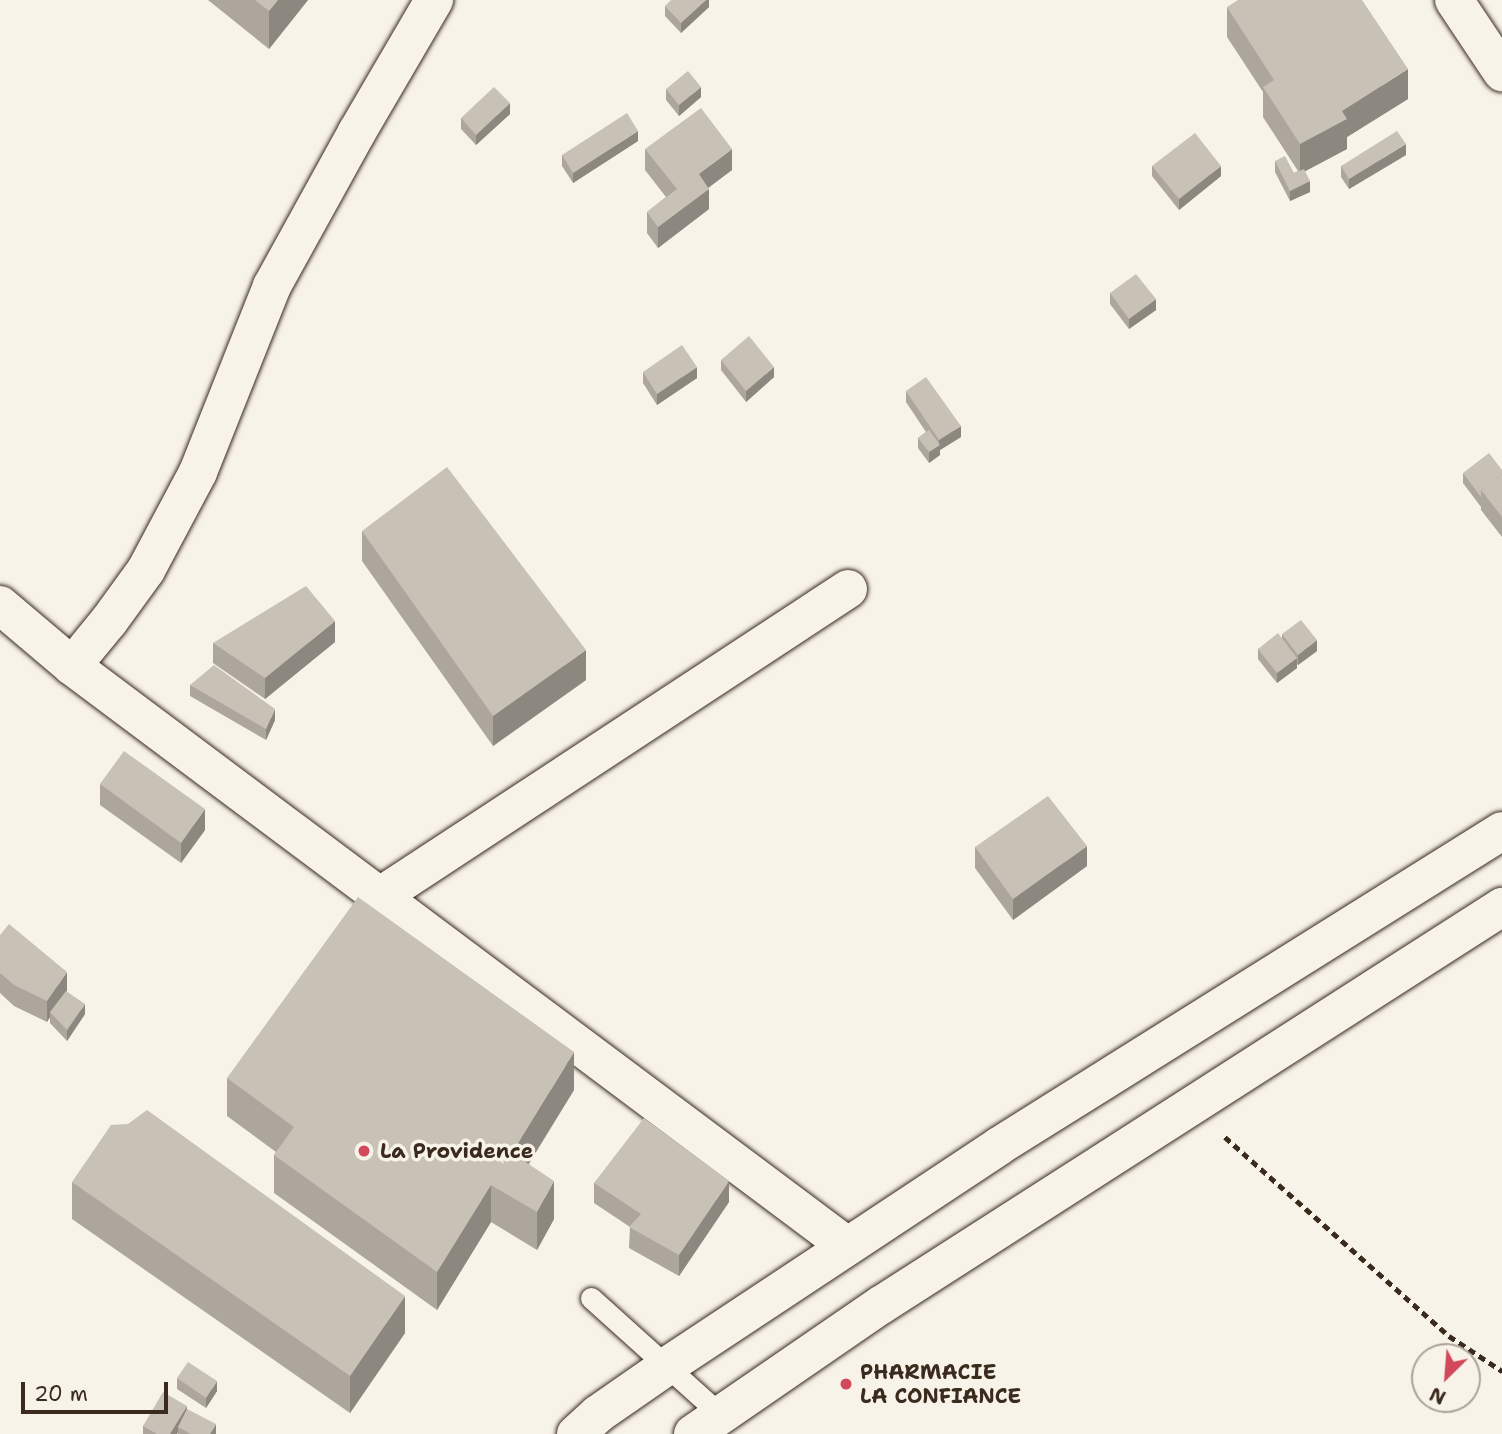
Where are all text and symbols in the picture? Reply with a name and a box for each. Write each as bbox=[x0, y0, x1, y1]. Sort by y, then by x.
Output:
place label: La Providence bbox=[380, 1138, 533, 1164]
marker: La Providence bbox=[354, 1141, 374, 1161]
north arrow bbox=[1411, 1343, 1481, 1413]
place label: PHARMACIE LA CONFIANCE bbox=[860, 1359, 1021, 1409]
scale bar bbox=[24, 1368, 172, 1412]
marker: PHARMACIE LA CONFIANCE bbox=[838, 1376, 854, 1392]
text: 20 m bbox=[34, 1380, 88, 1408]
text: N bbox=[1426, 1381, 1450, 1410]

